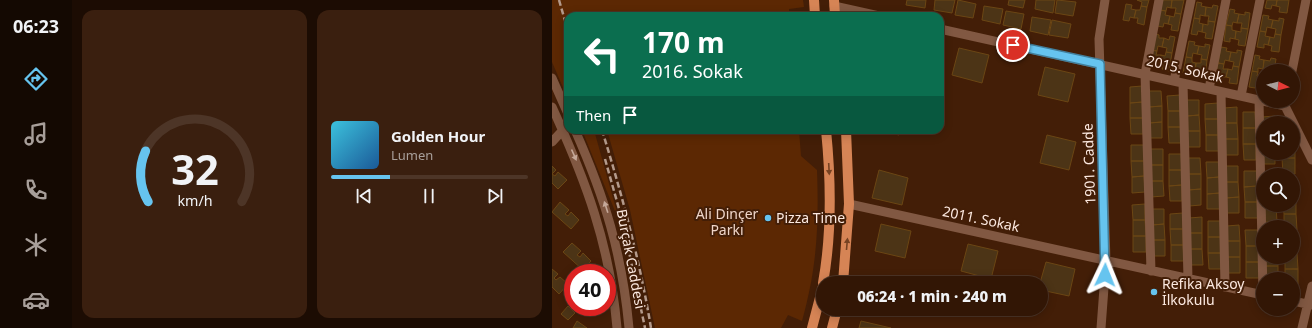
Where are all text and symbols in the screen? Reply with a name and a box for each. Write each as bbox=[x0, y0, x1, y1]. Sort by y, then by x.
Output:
text: 06:23 bbox=[13, 14, 59, 38]
text: 170 m bbox=[642, 23, 725, 61]
icon: left bbox=[576, 28, 628, 80]
pin bbox=[996, 28, 1030, 62]
icon: arrive bbox=[1002, 34, 1024, 56]
street label: 2015. Sokak bbox=[1145, 50, 1226, 87]
text: 2016. Sokak bbox=[642, 59, 743, 83]
north arrow bbox=[1256, 64, 1300, 108]
map controls bbox=[1256, 64, 1300, 316]
icon: directions bbox=[22, 65, 50, 93]
icon: arrive bbox=[619, 104, 641, 126]
text: Then bbox=[576, 105, 611, 125]
button: sound bbox=[1256, 116, 1300, 160]
icon: music bbox=[22, 120, 50, 148]
street label: 1901. Cadde bbox=[1078, 123, 1099, 205]
text: Golden Hour bbox=[391, 126, 485, 146]
text: 32 bbox=[171, 141, 218, 197]
text: Lumen bbox=[391, 146, 433, 164]
one-way arrow bbox=[570, 149, 577, 161]
one-way arrow bbox=[826, 163, 832, 176]
button: search bbox=[1256, 168, 1300, 212]
icon: phone bbox=[22, 176, 50, 204]
icon: previous bbox=[353, 185, 375, 207]
icon: pause bbox=[418, 185, 440, 207]
icon: next bbox=[484, 185, 506, 207]
text: km/h bbox=[177, 191, 212, 210]
one-way arrow bbox=[603, 201, 609, 213]
street label: 2011. Sokak bbox=[941, 201, 1022, 236]
park label: Ali Dinçer Parkı bbox=[696, 204, 759, 239]
street label: Burçak Caddesi bbox=[613, 207, 650, 310]
place label: Pizza Time bbox=[776, 208, 845, 227]
marker: Pizza Time bbox=[763, 213, 773, 223]
button: + bbox=[1256, 220, 1300, 264]
icon: climate bbox=[22, 231, 50, 259]
one-way arrow bbox=[844, 238, 850, 250]
position arrow bbox=[1084, 254, 1126, 296]
speed limit sign: 40 bbox=[564, 264, 616, 316]
button: − bbox=[1256, 272, 1300, 316]
place label: Refika Aksoy İlkokulu bbox=[1162, 274, 1245, 309]
icon: car bbox=[22, 286, 50, 314]
text: 06:24 · 1 min · 240 m bbox=[857, 286, 1007, 306]
marker: Refika Aksoy İlkokulu bbox=[1149, 287, 1159, 297]

